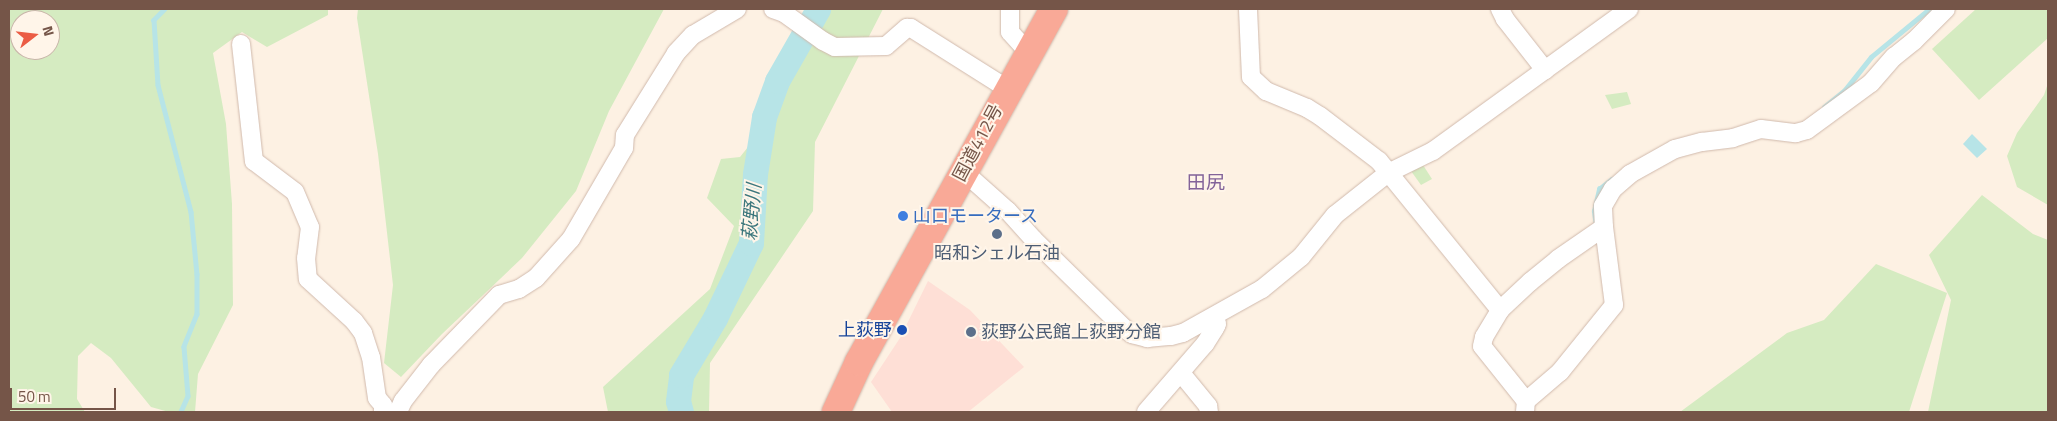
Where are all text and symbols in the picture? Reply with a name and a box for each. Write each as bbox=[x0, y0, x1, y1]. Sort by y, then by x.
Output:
north arrow bbox=[10, 10, 60, 60]
text: N bbox=[38, 23, 60, 39]
street label: 国道412号 bbox=[949, 101, 1007, 185]
district label: 田尻 bbox=[1187, 171, 1225, 193]
water label: 萩野川 bbox=[737, 183, 765, 241]
place label: 山口モータース bbox=[913, 205, 1039, 227]
marker: 山口モータース bbox=[897, 210, 909, 222]
marker: 昭和シェル石油 bbox=[991, 228, 1003, 240]
place label: 昭和シェル石油 bbox=[934, 242, 1060, 264]
place label: 上荻野 bbox=[838, 319, 892, 341]
place label: 荻野公民館上荻野分館 bbox=[981, 321, 1161, 343]
marker: 上荻野 bbox=[896, 324, 908, 336]
marker: 荻野公民館上荻野分館 bbox=[965, 326, 977, 338]
scale bar bbox=[12, 378, 119, 410]
text: 50 m bbox=[18, 385, 51, 408]

